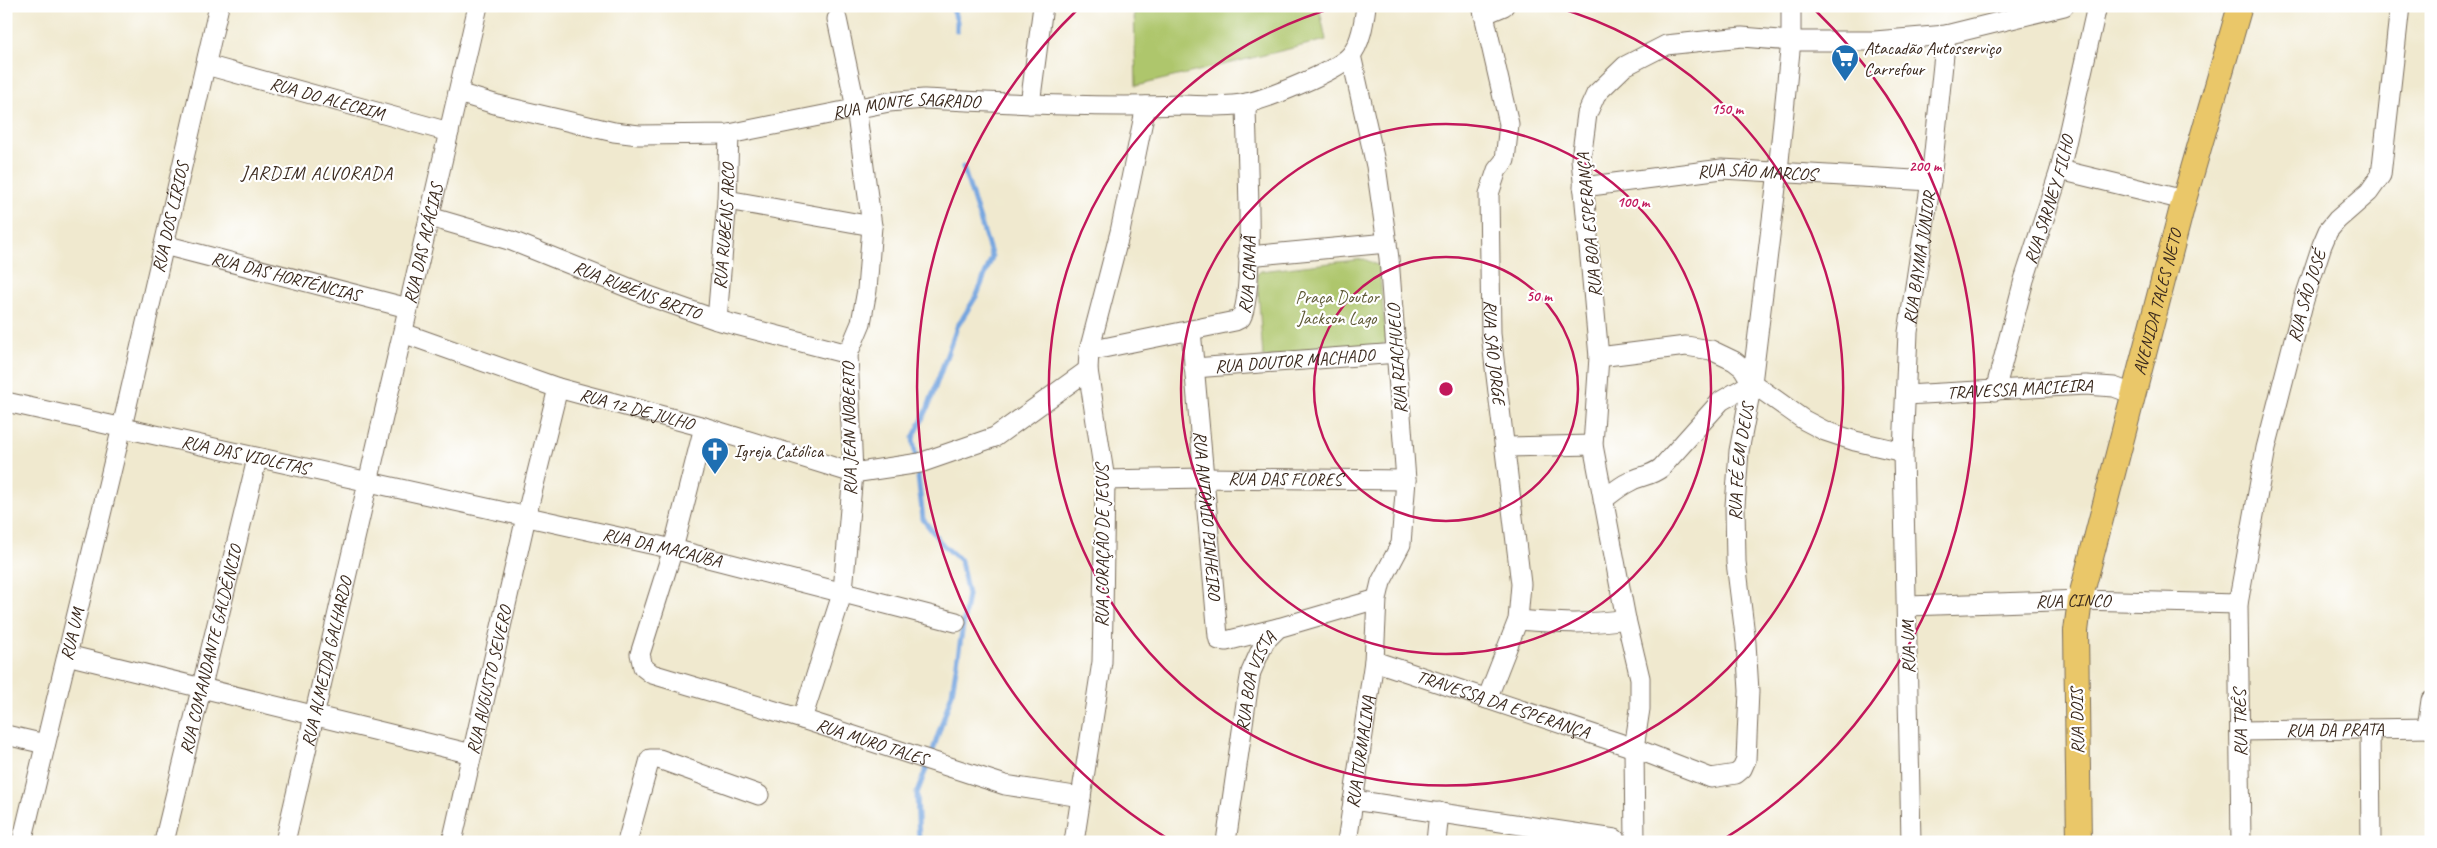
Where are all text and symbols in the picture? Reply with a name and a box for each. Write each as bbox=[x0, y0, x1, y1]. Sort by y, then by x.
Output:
place label: Atacadão Autosserviço Carrefour bbox=[1864, 37, 2002, 80]
supermarket icon: Atacadão Autosserviço Carrefour bbox=[1830, 43, 1860, 82]
street label: RUA DO ALECRIM bbox=[268, 72, 388, 125]
street label: RUA MONTE SAGRADO bbox=[830, 88, 983, 124]
text: 150 m bbox=[1711, 100, 1745, 119]
street label: RUA SARNEY FILHO bbox=[2019, 131, 2079, 266]
street label: RUA BOA ESPERANÇA bbox=[1572, 151, 1607, 298]
text: 200 m bbox=[1909, 157, 1943, 176]
street label: RUA DOS LÍRIOS bbox=[147, 158, 194, 275]
street label: RUA SÃO MARCOS bbox=[1696, 158, 1820, 186]
district label: JARDIM ALVORADA bbox=[240, 161, 394, 185]
street label: RUA RUBÉNS ARCO bbox=[709, 161, 739, 290]
street label: RUA DAS ACÁCIAS bbox=[399, 179, 448, 306]
street label: RUA BAYMA JÚNIOR bbox=[1898, 188, 1941, 326]
text: 100 m bbox=[1617, 193, 1651, 212]
street label: AVENIDA TALES NETO bbox=[2128, 225, 2187, 377]
street label: RUA CANAÃ bbox=[1233, 233, 1260, 315]
street label: RUA SÃO JOSÉ bbox=[2283, 245, 2331, 344]
street label: RUA DAS HORTÊNCIAS bbox=[209, 247, 366, 307]
street label: RUA RUBÉNS BRITO bbox=[570, 256, 706, 325]
park label: Praça Doutor Jackson Lago bbox=[1295, 286, 1380, 329]
text: 50 m bbox=[1526, 287, 1553, 306]
street label: RUA SÃO JORGE bbox=[1480, 300, 1511, 408]
street label: RUA RIACHUELO bbox=[1382, 301, 1412, 414]
street label: RUA DOUTOR MACHADO bbox=[1214, 344, 1377, 377]
street label: RUA JEAN NOBERTO bbox=[837, 360, 861, 496]
street label: TRAVESSA MACIEIRA bbox=[1946, 374, 2095, 404]
centre of rings bbox=[1437, 380, 1455, 398]
street label: RUA 12 DE JULHO bbox=[577, 383, 698, 435]
street label: RUA FÉ EM DEUS bbox=[1724, 398, 1760, 521]
street label: RUA DAS VIOLETAS bbox=[180, 430, 314, 480]
street label: RUA ANTÔNIO PINHEIRO bbox=[1189, 430, 1226, 603]
church icon: Igreja Católica bbox=[700, 436, 730, 475]
place label: Igreja Católica bbox=[734, 440, 825, 462]
street label: RUA CORAÇÃO DE JESUS bbox=[1091, 461, 1114, 627]
street label: RUA DAS FLORES bbox=[1228, 467, 1345, 490]
street label: RUA DA MACAÚBA bbox=[601, 523, 725, 572]
street label: RUA COMANDANTE GALDÊNCIO bbox=[175, 541, 247, 756]
street label: RUA ALMEIDA GALHARDO bbox=[296, 573, 357, 749]
street label: RUA CINCO bbox=[2035, 589, 2113, 613]
street label: RUA AUGUSTO SEVERO bbox=[461, 602, 517, 756]
street label: RUA UM bbox=[55, 605, 89, 662]
street label: RUA UM bbox=[1897, 619, 1919, 674]
street label: RUA BOA VISTA bbox=[1231, 625, 1281, 733]
street label: TRAVESSA DA ESPERANÇA bbox=[1414, 665, 1593, 744]
street label: RUA DOIS bbox=[2065, 684, 2089, 754]
street label: RUA TRÊS bbox=[2228, 686, 2252, 757]
street label: RUA TURMALINA bbox=[1341, 694, 1380, 809]
street label: RUA MURO TALES bbox=[814, 713, 934, 771]
street label: RUA DA PRATA bbox=[2286, 718, 2385, 741]

